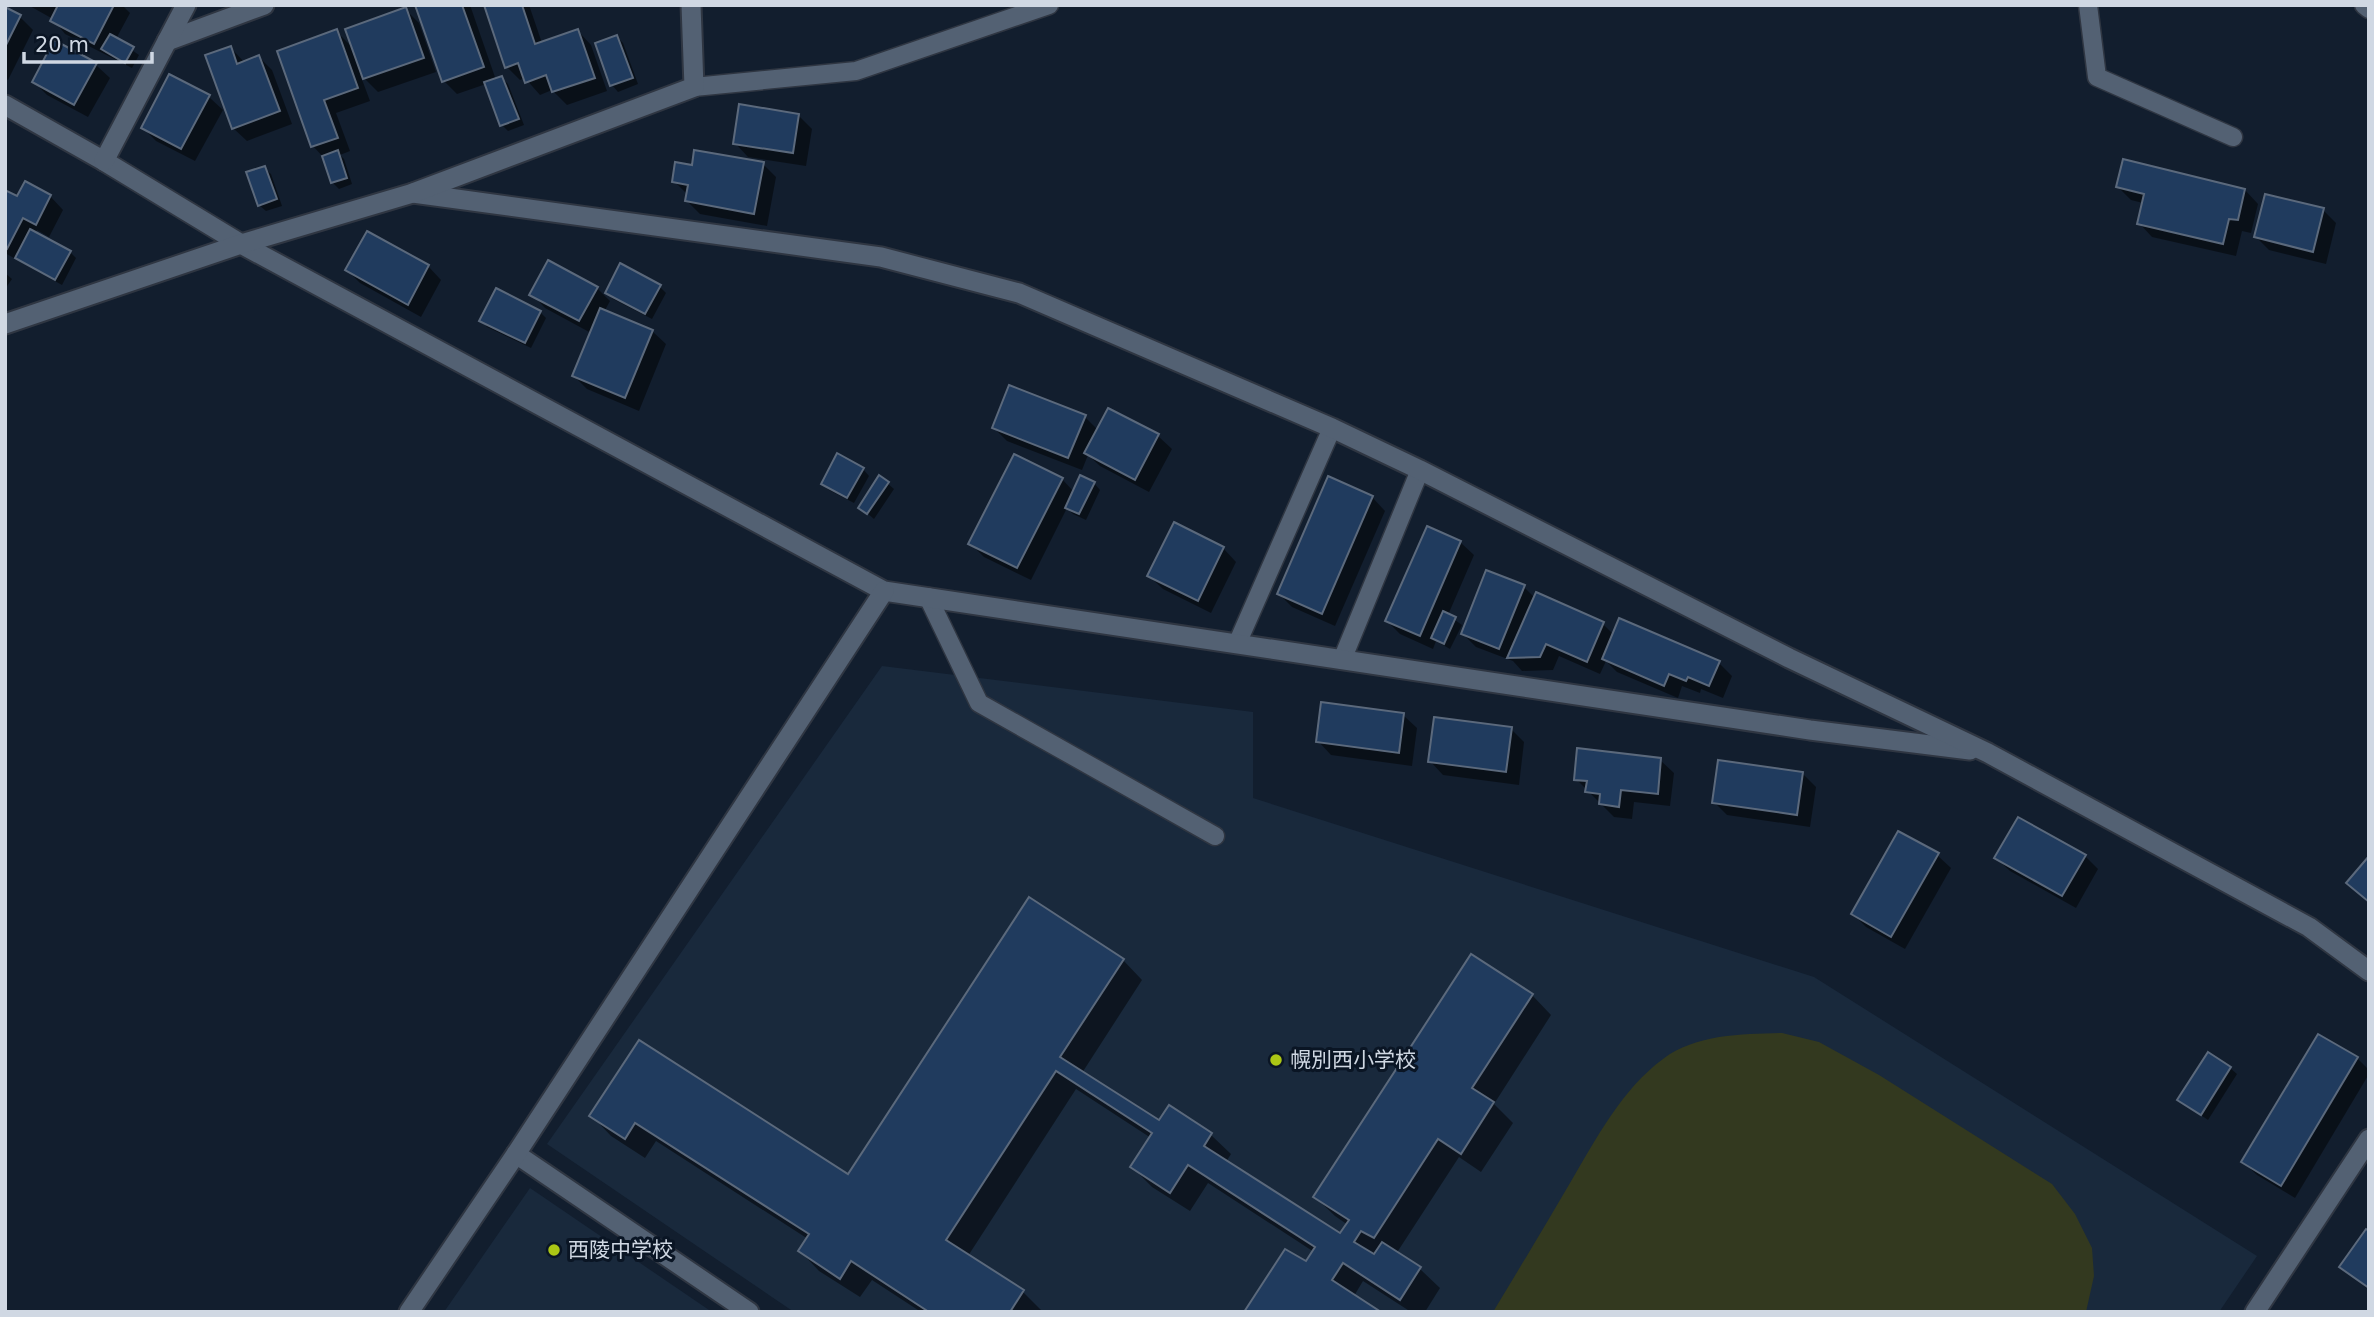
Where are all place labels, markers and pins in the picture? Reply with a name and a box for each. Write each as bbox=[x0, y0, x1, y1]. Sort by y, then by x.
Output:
place label: 幌別西小学校 bbox=[1290, 1048, 1416, 1072]
marker: 幌別西小学校 bbox=[1268, 1052, 1284, 1068]
place label: 西陵中学校 bbox=[568, 1238, 673, 1262]
marker: 西陵中学校 bbox=[546, 1242, 562, 1258]

